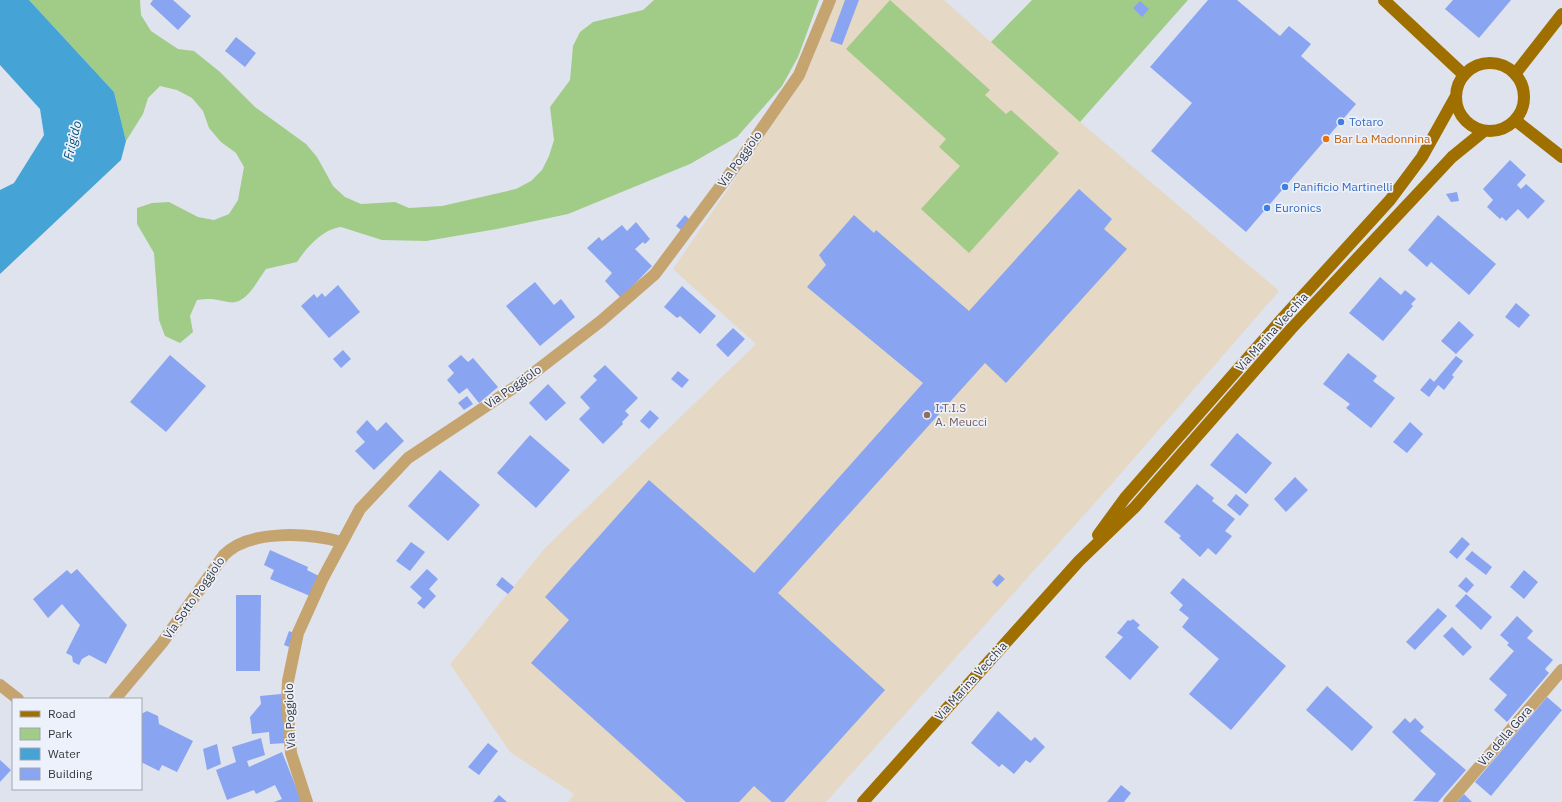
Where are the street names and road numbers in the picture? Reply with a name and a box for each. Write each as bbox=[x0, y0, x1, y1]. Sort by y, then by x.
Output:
street label: Via Poggiolo bbox=[714, 127, 765, 190]
street label: Via Marina Vecchia bbox=[1232, 289, 1311, 374]
street label: Via Poggiolo bbox=[482, 361, 544, 412]
street label: Via Sotto Poggiolo bbox=[160, 553, 228, 642]
street label: Via Marina Vecchia bbox=[931, 638, 1010, 723]
street label: Via Poggiolo bbox=[281, 683, 298, 749]
street label: Via della Gora bbox=[1474, 702, 1535, 769]

